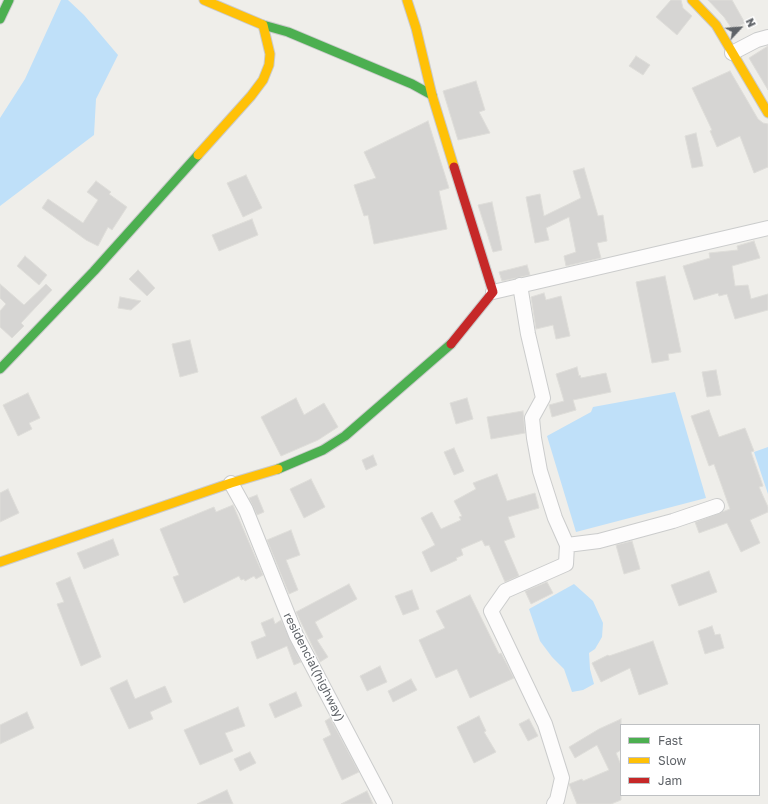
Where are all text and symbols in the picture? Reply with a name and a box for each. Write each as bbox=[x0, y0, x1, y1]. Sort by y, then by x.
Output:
north arrow bbox=[720, 8, 760, 48]
text: N bbox=[744, 16, 759, 29]
street label: residencial(highway) bbox=[280, 610, 348, 724]
legend bbox=[620, 724, 760, 796]
text: Fast bbox=[658, 733, 683, 748]
text: Slow bbox=[658, 753, 686, 768]
text: Jam bbox=[658, 773, 682, 788]

